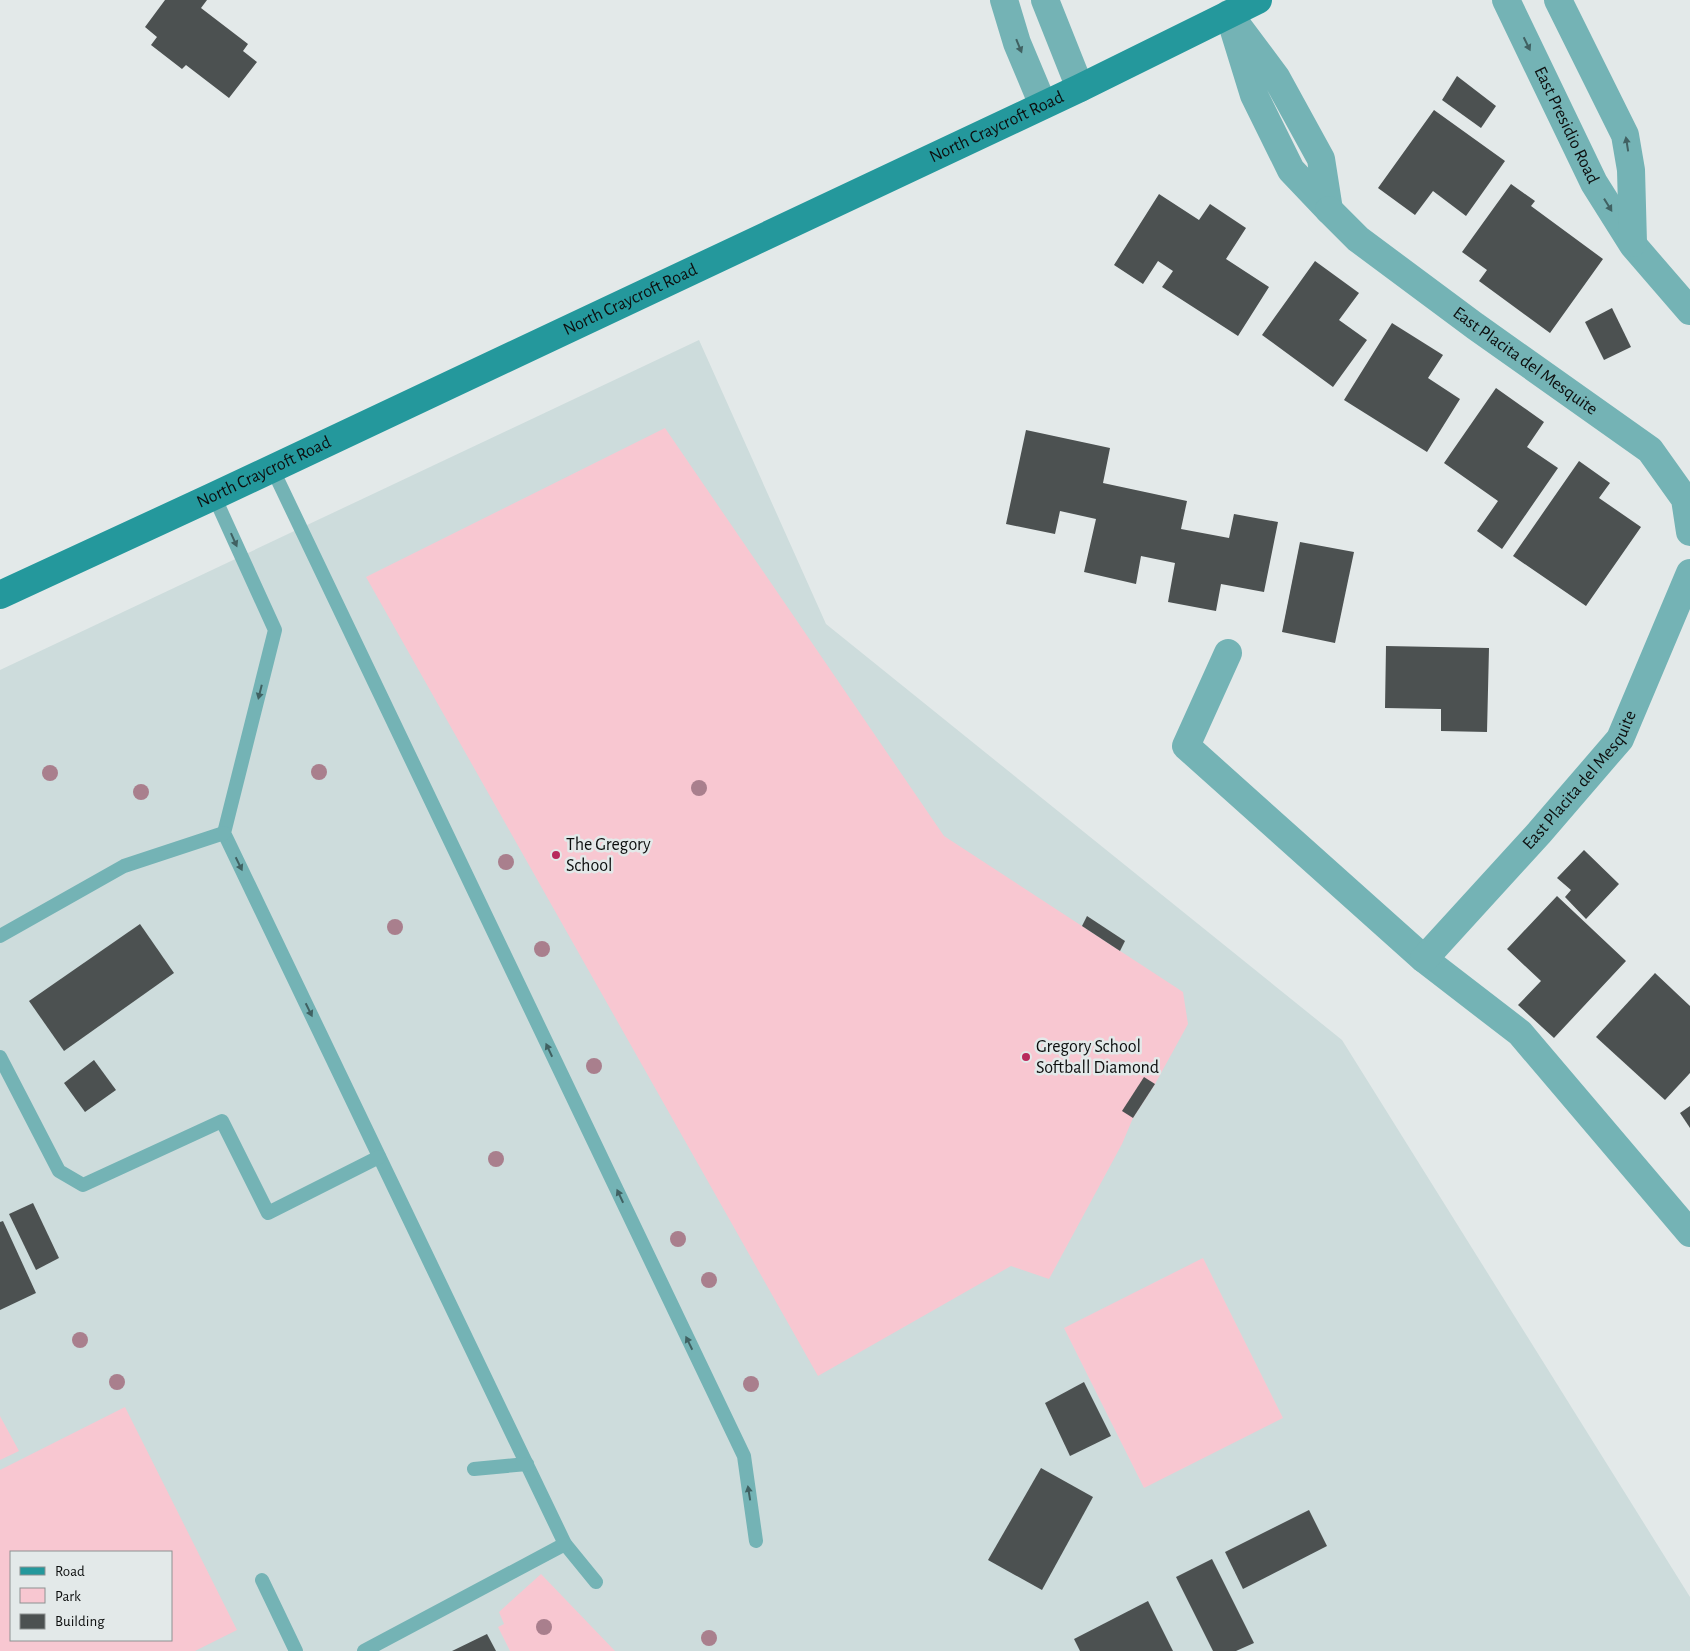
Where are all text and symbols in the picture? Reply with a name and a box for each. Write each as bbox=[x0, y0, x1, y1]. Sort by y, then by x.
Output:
one-way arrow bbox=[1523, 37, 1531, 51]
one-way arrow bbox=[1015, 39, 1023, 54]
street label: East Presidio Road bbox=[1530, 64, 1602, 187]
street label: North Craycroft Road bbox=[927, 88, 1067, 166]
one-way arrow bbox=[1622, 136, 1630, 152]
one-way arrow bbox=[1603, 198, 1612, 211]
street label: North Craycroft Road bbox=[560, 261, 700, 339]
street label: East Placita del Mesquite bbox=[1449, 304, 1601, 419]
street label: North Craycroft Road bbox=[194, 433, 334, 512]
one-way arrow bbox=[231, 533, 239, 547]
one-way arrow bbox=[255, 684, 263, 699]
street label: East Placita del Mesquite bbox=[1519, 708, 1640, 853]
place label: The Gregory School bbox=[566, 836, 651, 875]
marker: The Gregory School bbox=[550, 849, 562, 861]
one-way arrow bbox=[235, 857, 243, 871]
one-way arrow bbox=[305, 1003, 313, 1017]
place label: Gregory School Softball Diamond bbox=[1036, 1038, 1159, 1077]
one-way arrow bbox=[545, 1043, 553, 1057]
marker: Gregory School Softball Diamond bbox=[1020, 1051, 1032, 1063]
one-way arrow bbox=[615, 1189, 623, 1203]
one-way arrow bbox=[685, 1336, 693, 1350]
one-way arrow bbox=[745, 1484, 753, 1500]
legend bbox=[10, 1551, 172, 1641]
text: Road bbox=[55, 1564, 85, 1579]
text: Park bbox=[55, 1589, 81, 1604]
text: Building bbox=[55, 1614, 105, 1629]

